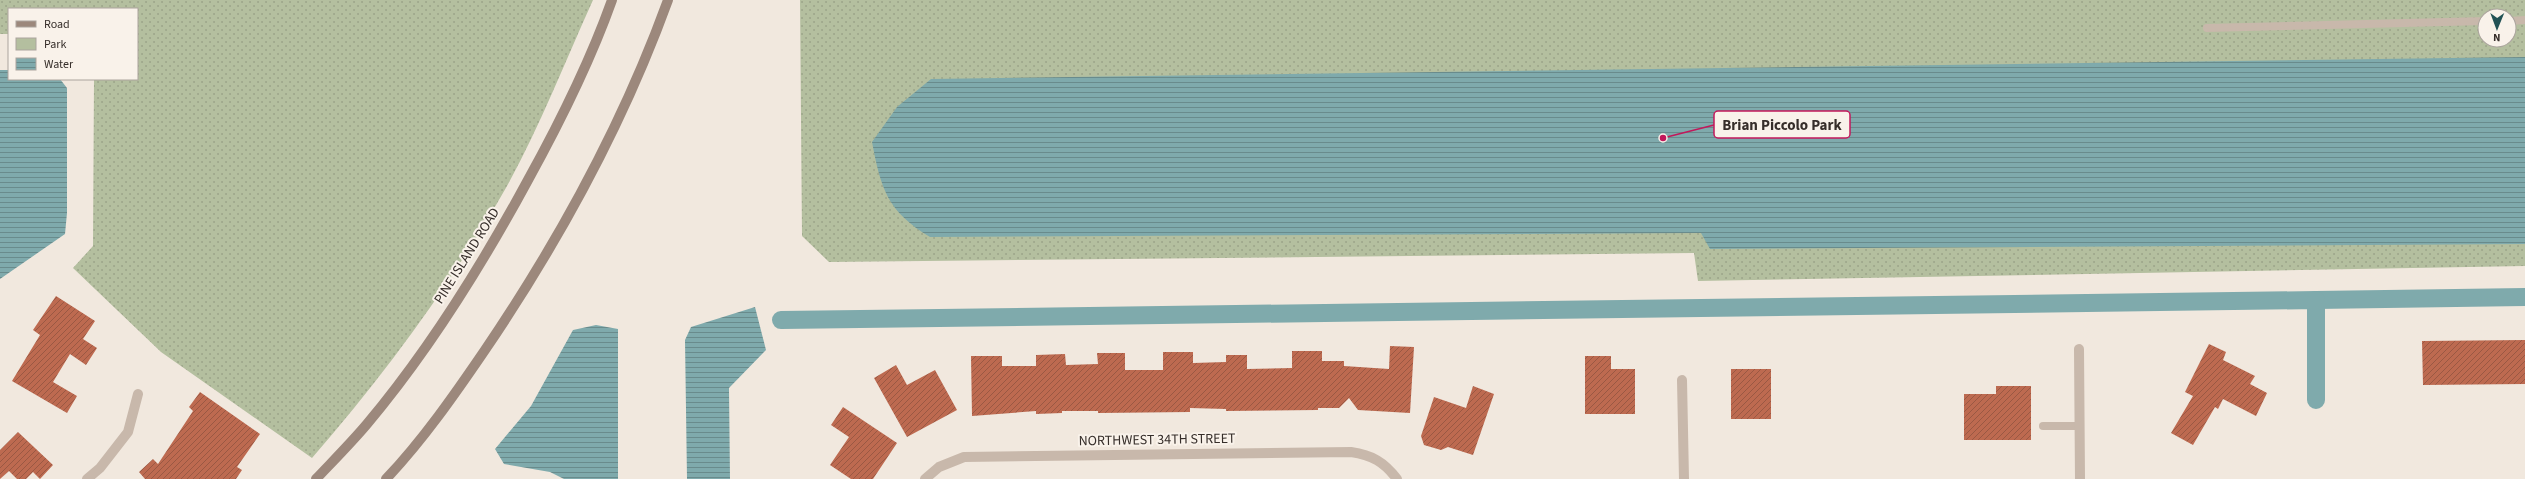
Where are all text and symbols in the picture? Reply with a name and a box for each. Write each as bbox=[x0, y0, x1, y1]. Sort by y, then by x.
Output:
legend bbox=[8, 8, 138, 80]
north arrow bbox=[2477, 8, 2517, 48]
text: Road bbox=[44, 16, 70, 33]
text: N bbox=[2493, 30, 2501, 45]
text: Park bbox=[44, 36, 66, 53]
text: Water bbox=[44, 56, 74, 73]
callout: Brian Piccolo Park bbox=[1714, 111, 1850, 138]
text: Brian Piccolo Park bbox=[1722, 115, 1842, 136]
street label: PINE ISLAND ROAD bbox=[429, 204, 505, 308]
street label: NORTHWEST 34TH STREET bbox=[1078, 429, 1236, 451]

